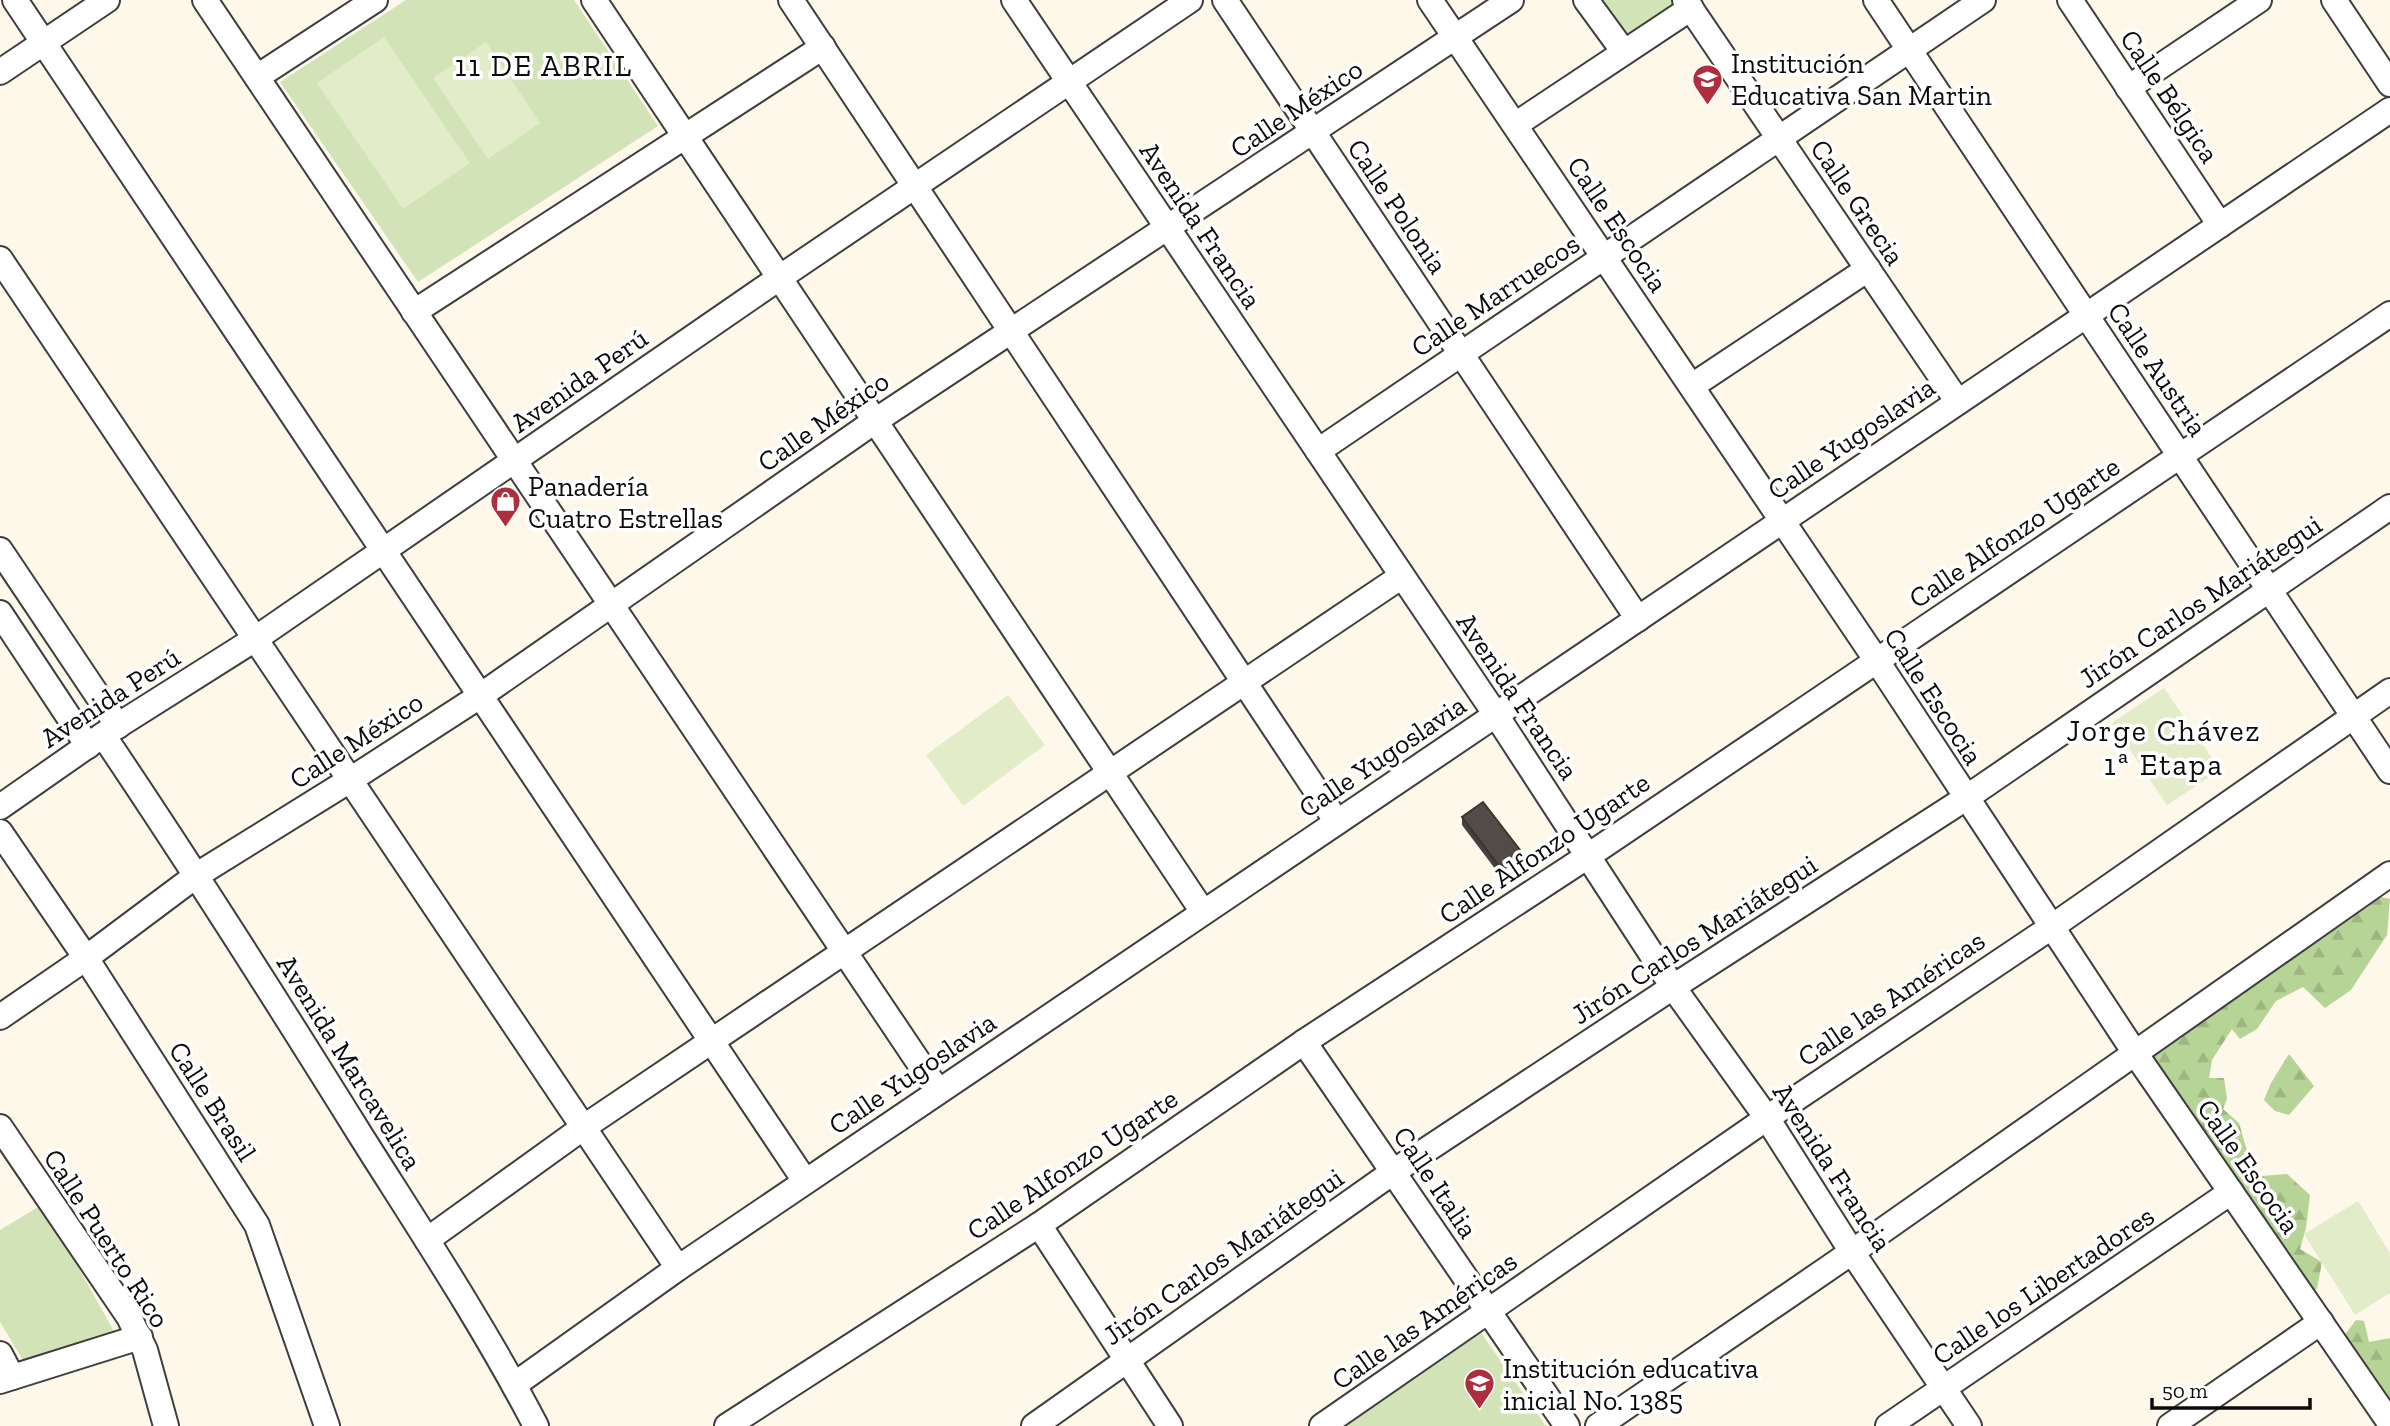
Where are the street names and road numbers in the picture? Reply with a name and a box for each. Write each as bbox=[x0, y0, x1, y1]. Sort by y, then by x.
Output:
street label: Calle Bélgica bbox=[2113, 24, 2226, 169]
street label: Calle México bbox=[1224, 52, 1369, 165]
street label: Calle Polonia bbox=[1341, 133, 1455, 280]
street label: Calle Grecia bbox=[1803, 133, 1912, 272]
street label: Avenida Francia bbox=[1133, 136, 1269, 315]
street label: Calle Escocia bbox=[1560, 150, 1675, 299]
street label: Calle Marruecos bbox=[1405, 227, 1586, 364]
street label: Calle Austria bbox=[2101, 296, 2215, 443]
street label: Avenida Perú bbox=[505, 321, 654, 440]
street label: Calle México bbox=[751, 364, 895, 479]
street label: Calle Yugoslavia bbox=[1761, 370, 1942, 506]
street label: Calle Alfonzo Ugarte bbox=[1903, 450, 2126, 615]
street label: Jirón Carlos Mariátegui bbox=[2073, 508, 2328, 695]
street label: Avenida Francia bbox=[1450, 607, 1586, 786]
street label: Calle Escocia bbox=[1877, 622, 1990, 771]
street label: Avenida Perú bbox=[35, 640, 186, 755]
street label: Calle México bbox=[283, 685, 429, 796]
street label: Calle Yugoslavia bbox=[1292, 688, 1473, 824]
street label: Calle Alfonzo Ugarte bbox=[1433, 766, 1656, 931]
street label: Jirón Carlos Mariátegui bbox=[1565, 848, 1823, 1031]
street label: Calle las Américas bbox=[1791, 924, 1991, 1073]
street label: Avenida Marcavelica bbox=[270, 949, 429, 1176]
street label: Calle Yugoslavia bbox=[822, 1005, 1003, 1141]
street label: Calle Brasil bbox=[162, 1035, 263, 1167]
street label: Avenida Francia bbox=[1766, 1077, 1900, 1258]
street label: Calle Alfonzo Ugarte bbox=[961, 1082, 1184, 1247]
street label: Calle Escocia bbox=[2190, 1093, 2307, 1240]
street label: Calle Italia bbox=[1386, 1120, 1485, 1245]
street label: Calle Puerto Rico bbox=[37, 1143, 177, 1334]
street label: Jirón Carlos Mariátegui bbox=[1097, 1161, 1350, 1352]
street label: Calle los Libertadores bbox=[1926, 1199, 2160, 1372]
street label: Calle las Américas bbox=[1325, 1244, 1523, 1397]

